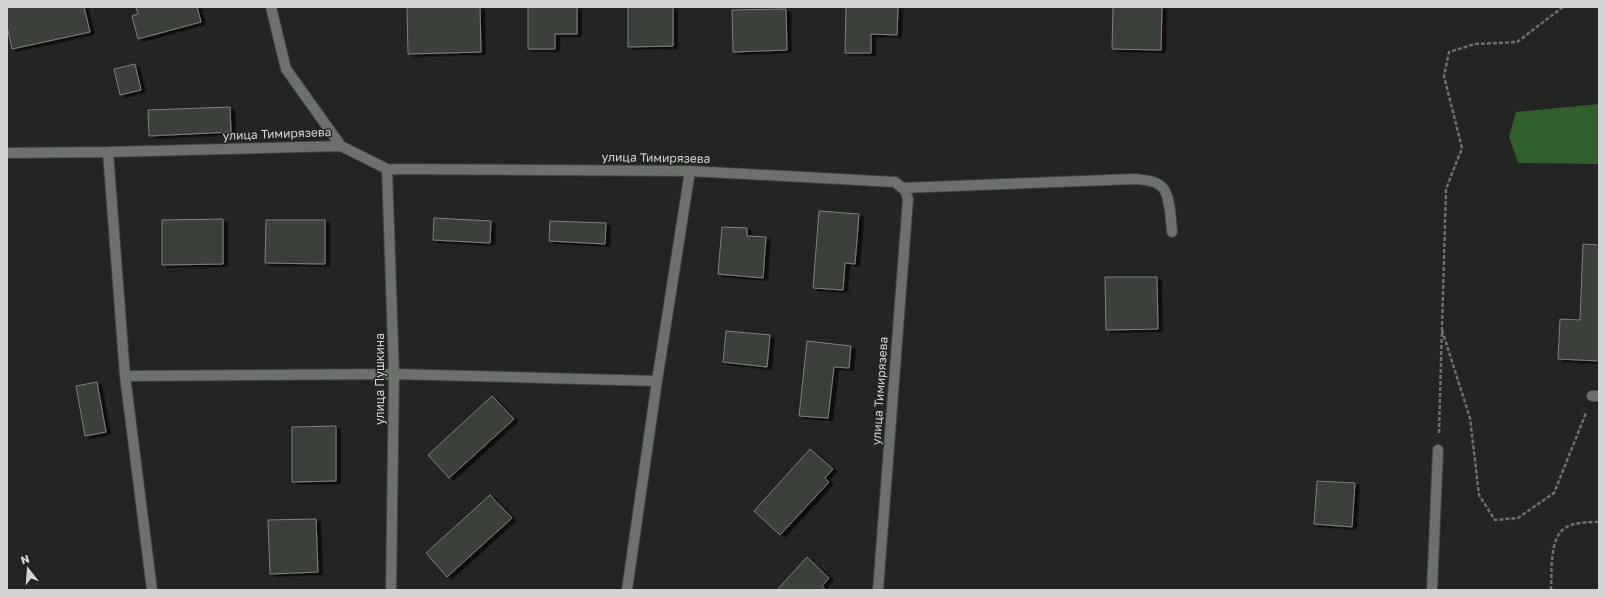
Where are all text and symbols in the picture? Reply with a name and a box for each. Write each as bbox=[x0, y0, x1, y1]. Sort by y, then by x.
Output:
street label: улица Тимирязева bbox=[222, 124, 332, 143]
street label: улица Тимирязева bbox=[601, 149, 711, 166]
street label: улица Пушкина bbox=[372, 333, 387, 425]
street label: улица Тимирязева bbox=[868, 336, 891, 446]
north arrow bbox=[8, 549, 48, 589]
text: N bbox=[19, 552, 31, 566]

